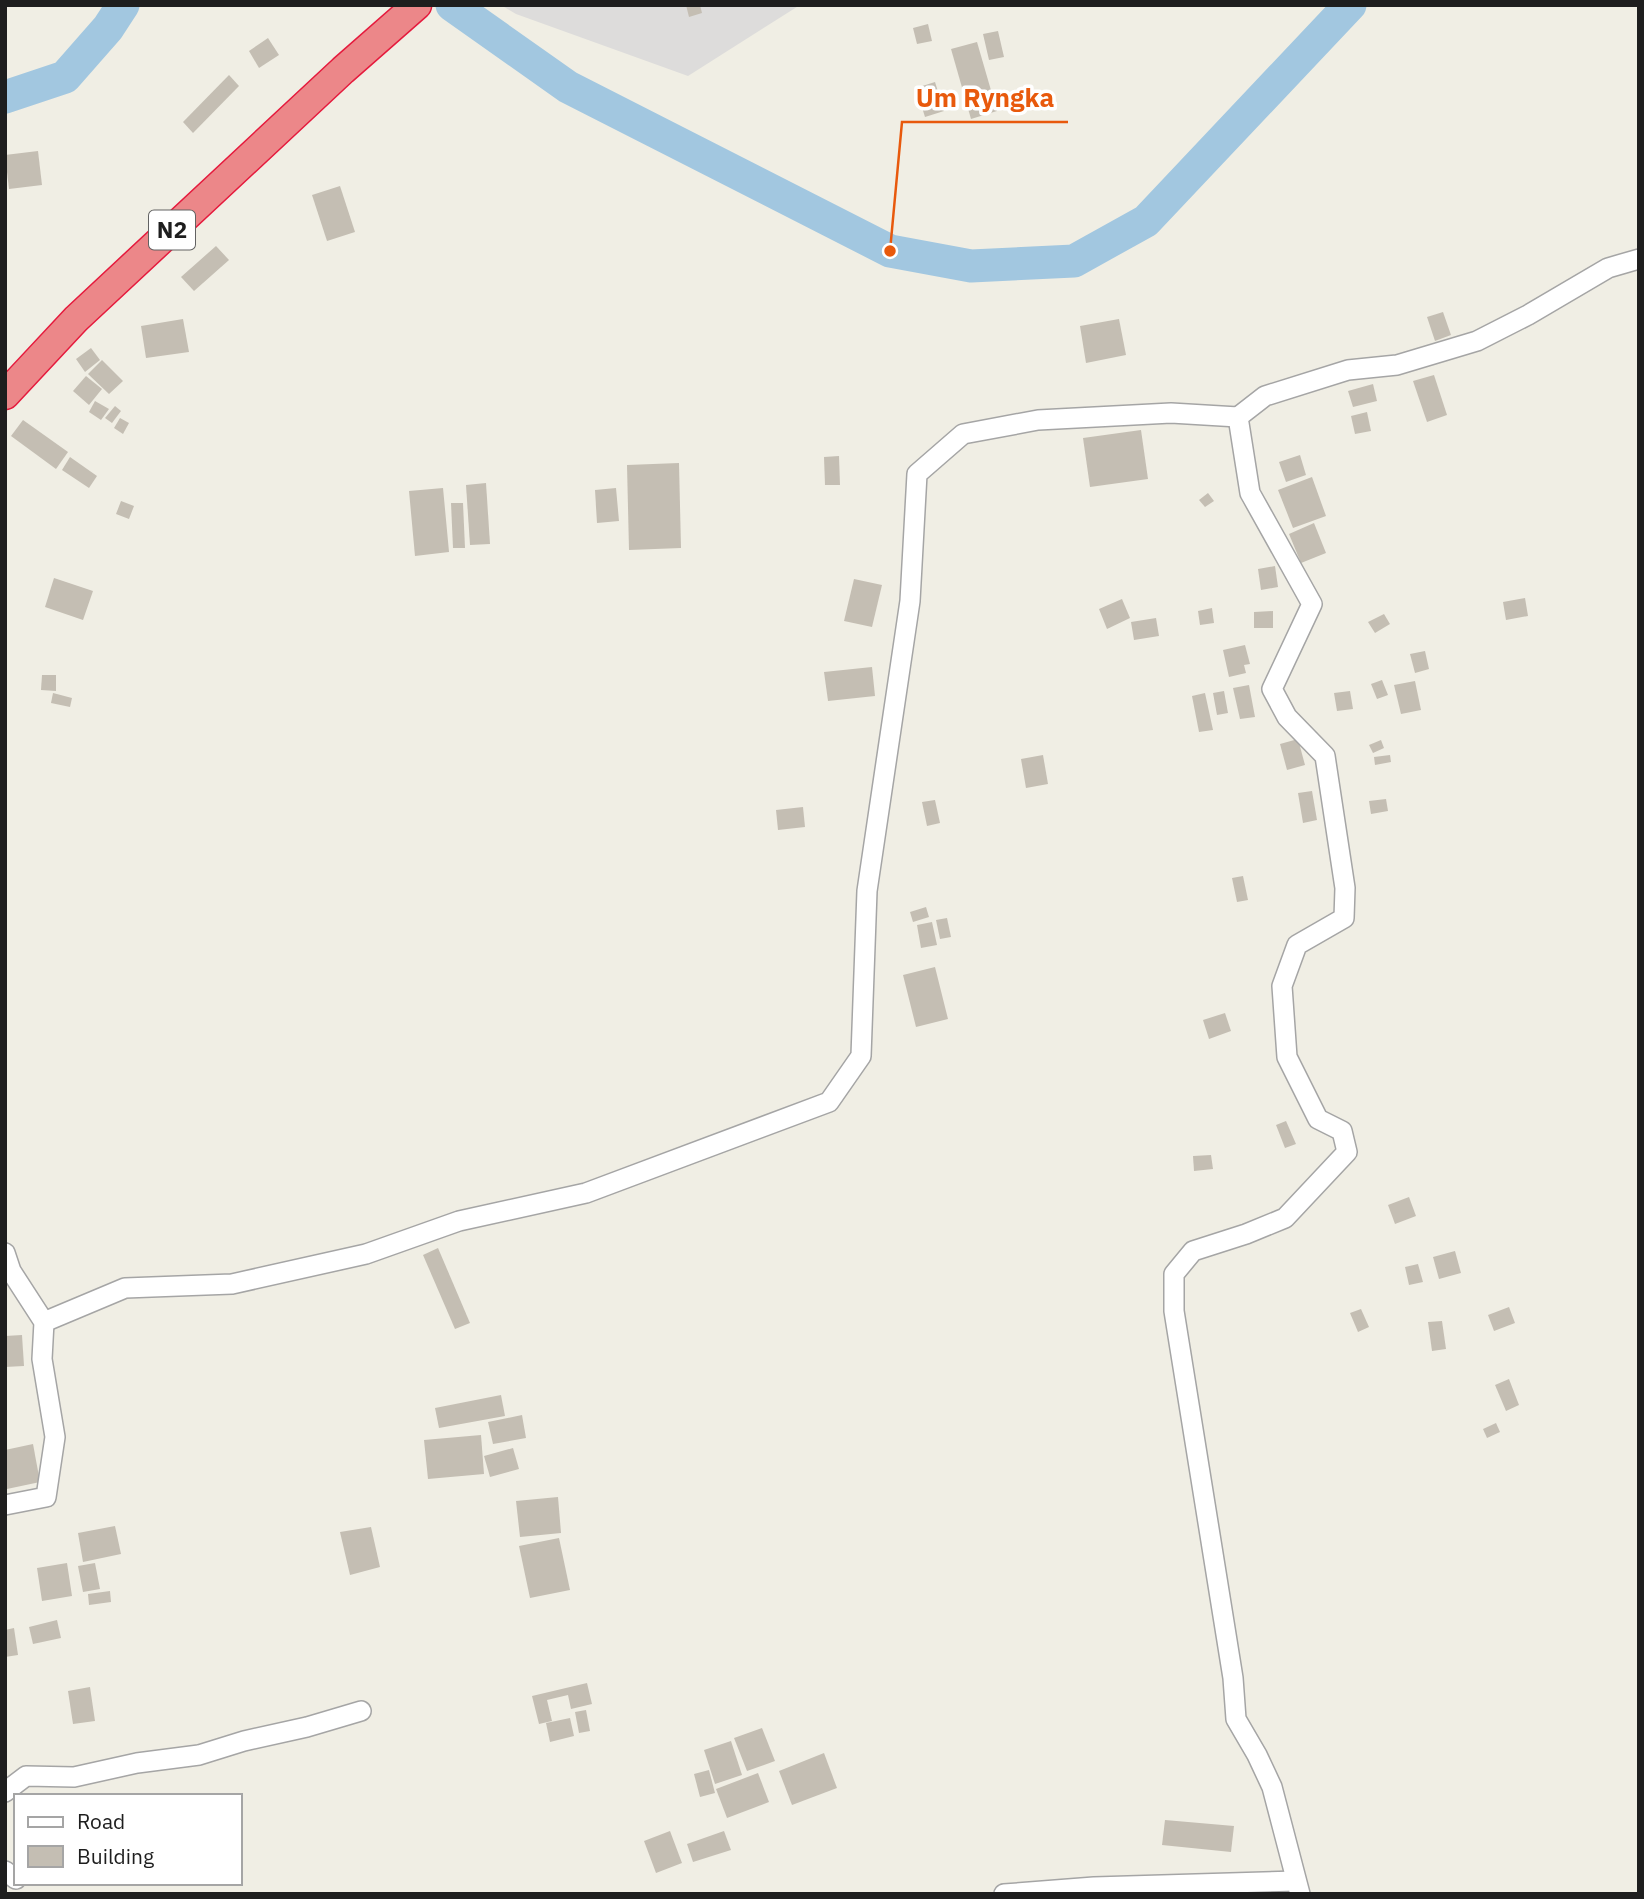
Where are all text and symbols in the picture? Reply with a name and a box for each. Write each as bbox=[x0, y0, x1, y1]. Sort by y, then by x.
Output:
callout: Um Ryngka bbox=[902, 75, 1068, 122]
text: Um Ryngka bbox=[916, 80, 1054, 114]
road number: N2 bbox=[149, 210, 195, 249]
legend bbox=[14, 1794, 242, 1885]
text: Road bbox=[77, 1807, 125, 1835]
text: Building bbox=[77, 1842, 154, 1870]

